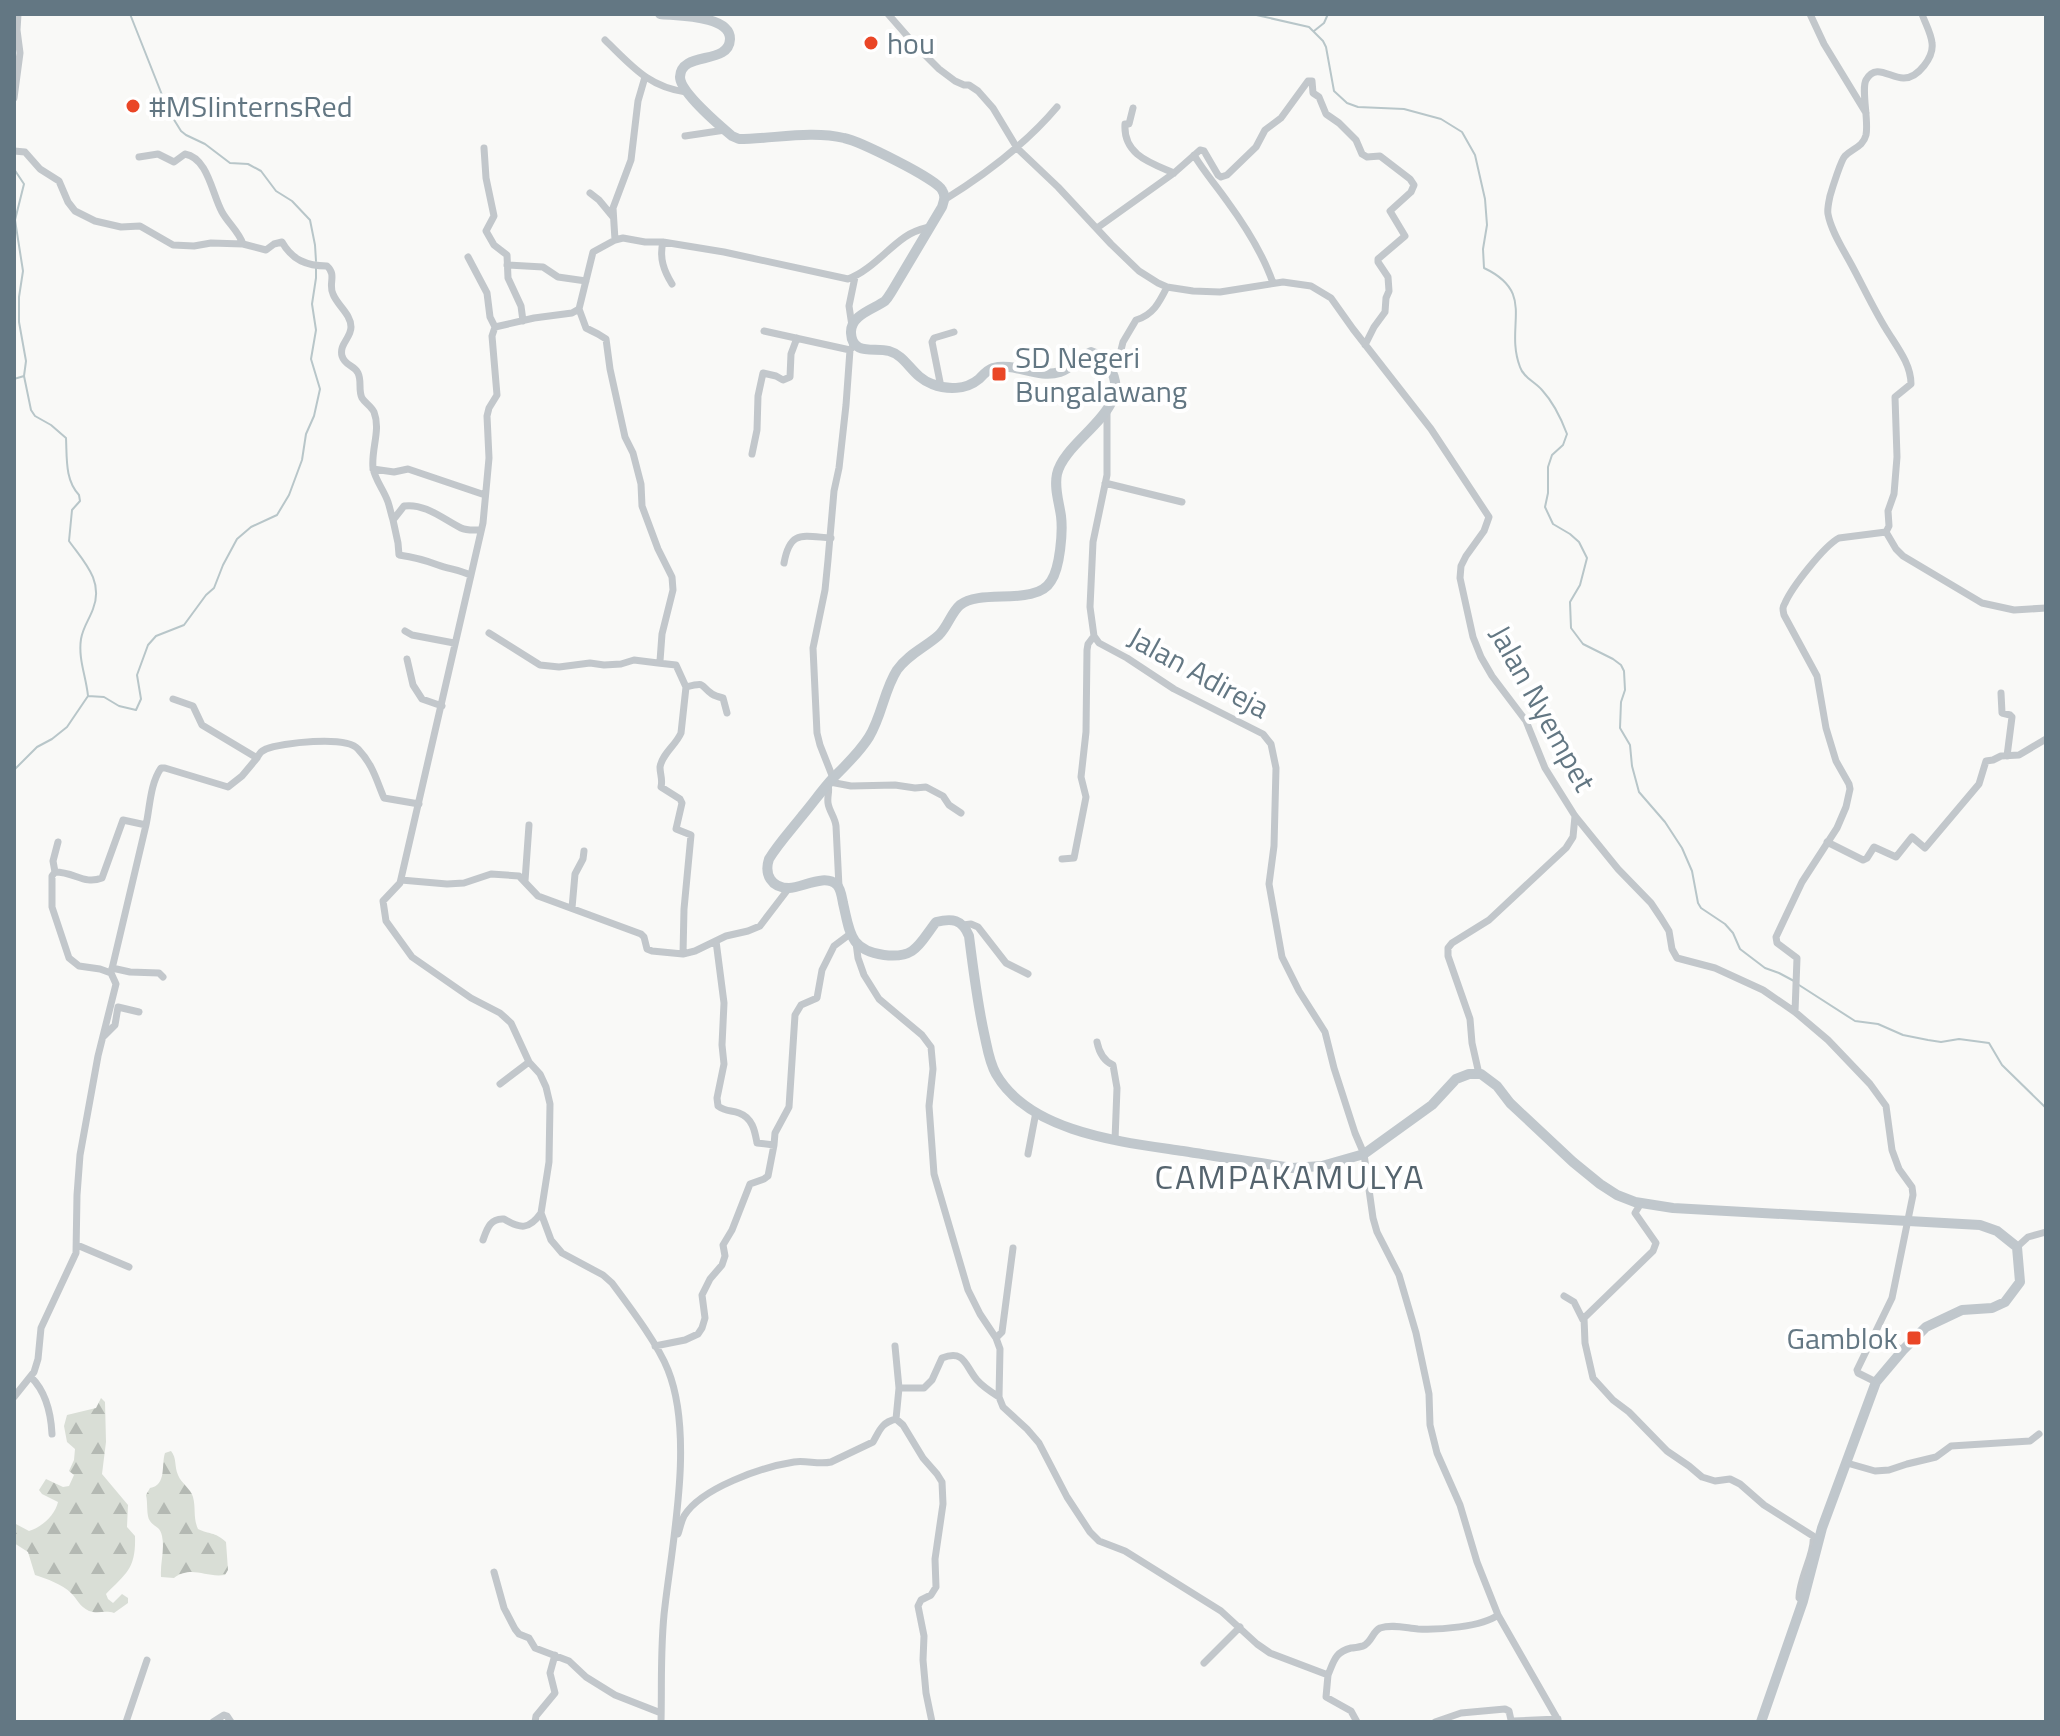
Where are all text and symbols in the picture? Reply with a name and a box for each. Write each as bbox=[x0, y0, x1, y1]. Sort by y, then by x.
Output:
place label: hou bbox=[887, 20, 935, 66]
marker: hou bbox=[862, 34, 880, 52]
place label: #MSIinternsRed bbox=[149, 83, 353, 129]
marker: #MSIinternsRed bbox=[124, 97, 142, 115]
place label: SD Negeri Bungalawang bbox=[1015, 334, 1187, 414]
marker: SD Negeri Bungalawang bbox=[990, 365, 1008, 383]
street label: Jalan Adireja bbox=[1120, 614, 1278, 730]
street label: Jalan Nyempet bbox=[1478, 616, 1608, 800]
district label: CAMPAKAMULYA bbox=[1155, 1150, 1425, 1202]
place label: Gamblok bbox=[1786, 1315, 1898, 1361]
marker: Gamblok bbox=[1905, 1329, 1923, 1347]

